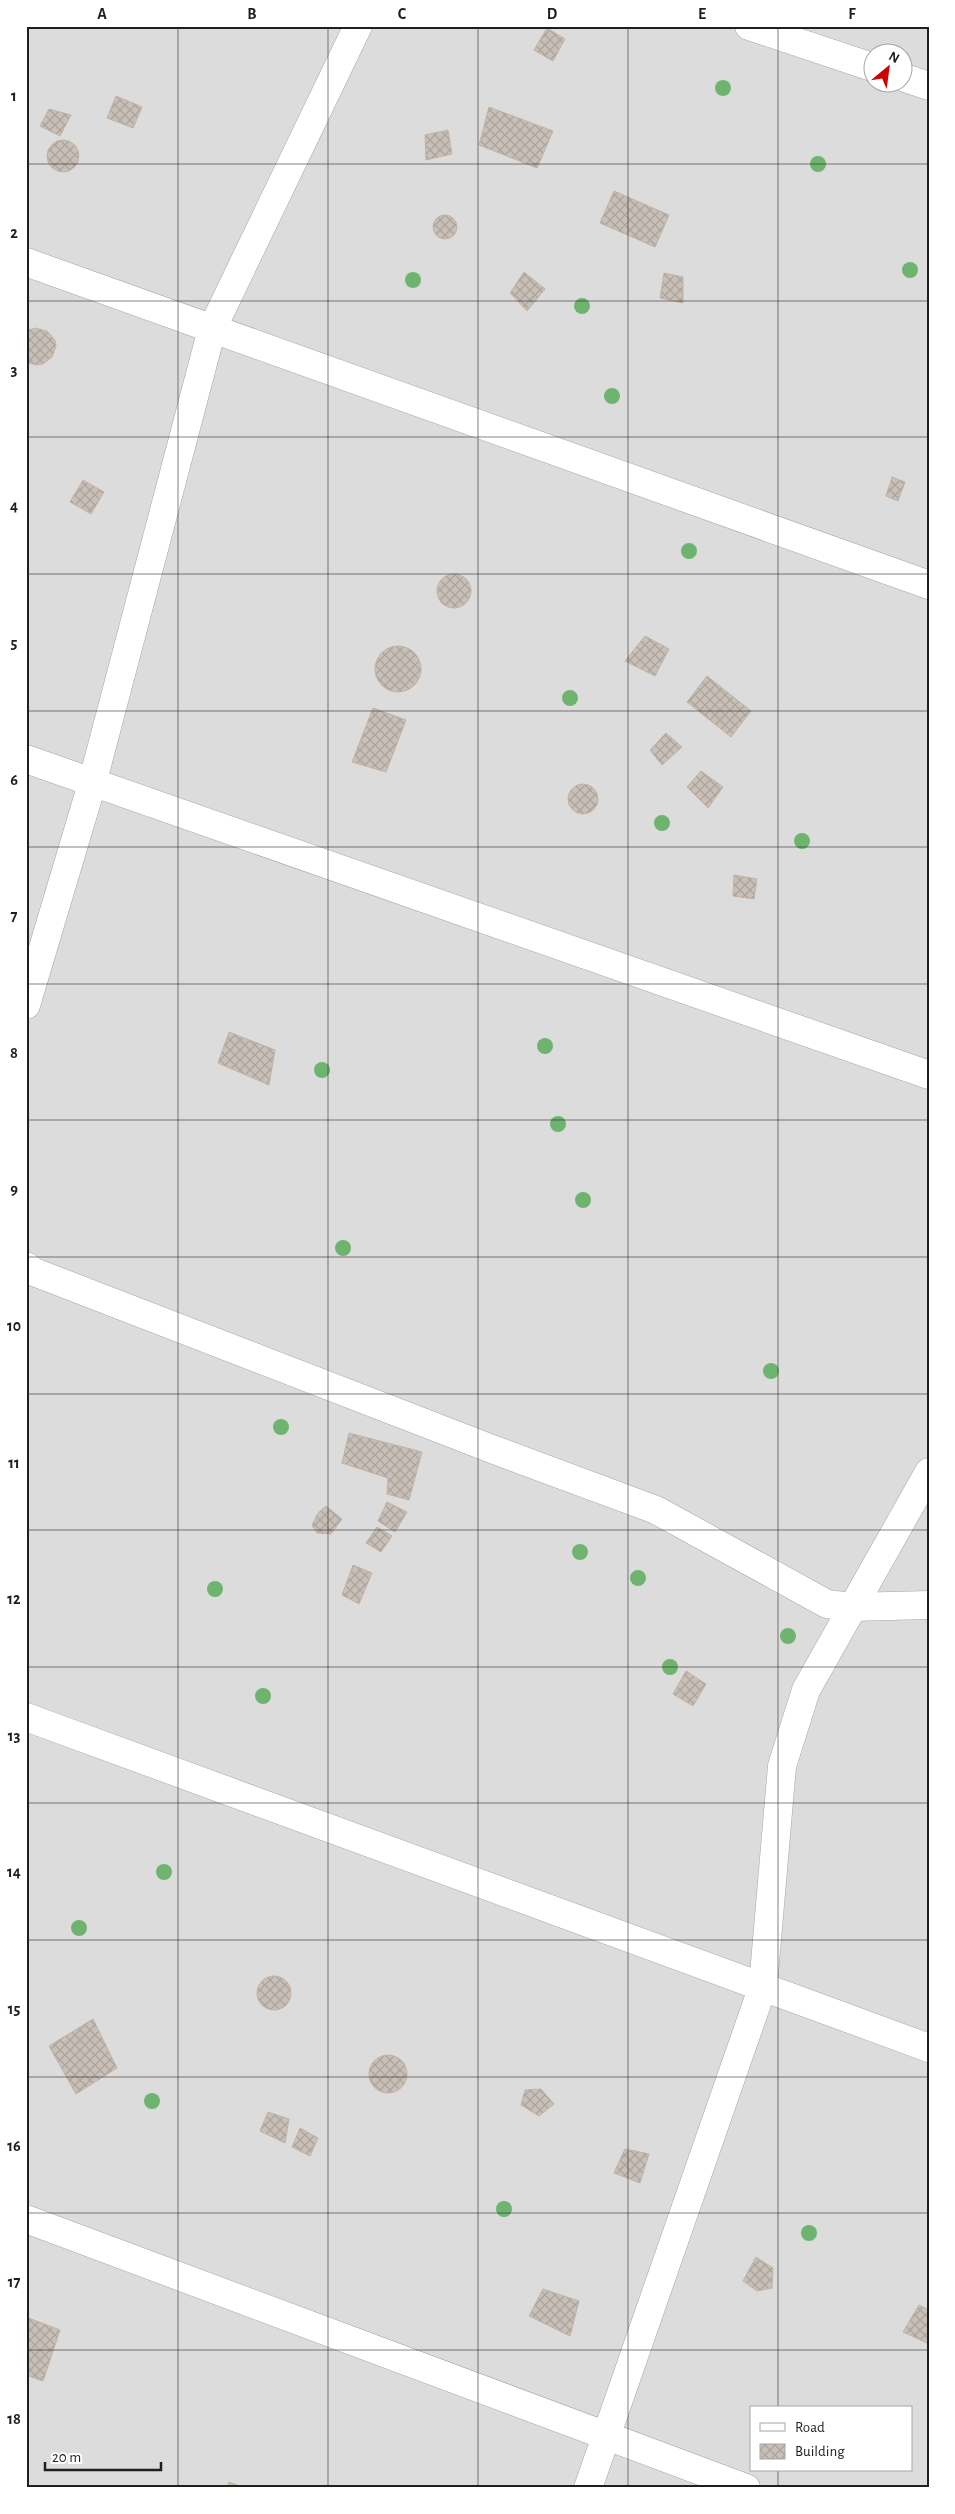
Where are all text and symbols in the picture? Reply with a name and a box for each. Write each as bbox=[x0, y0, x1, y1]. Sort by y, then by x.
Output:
text: A bbox=[97, 6, 107, 22]
text: B bbox=[247, 6, 257, 22]
text: C bbox=[398, 6, 407, 22]
text: D bbox=[547, 6, 558, 22]
text: E bbox=[698, 6, 706, 22]
text: F bbox=[848, 6, 856, 22]
north arrow bbox=[862, 42, 912, 92]
text: N bbox=[886, 49, 901, 66]
text: 1 bbox=[11, 88, 17, 104]
text: 2 bbox=[10, 225, 18, 241]
text: 3 bbox=[11, 362, 18, 378]
text: 4 bbox=[10, 498, 18, 514]
text: 5 bbox=[11, 635, 18, 651]
text: 6 bbox=[10, 772, 18, 788]
text: 7 bbox=[11, 908, 18, 924]
text: 8 bbox=[10, 1045, 18, 1061]
text: 9 bbox=[10, 1181, 18, 1197]
text: 10 bbox=[7, 1318, 21, 1334]
text: 11 bbox=[8, 1455, 20, 1471]
text: 12 bbox=[7, 1591, 21, 1607]
text: 13 bbox=[8, 1728, 20, 1744]
text: 14 bbox=[7, 1864, 21, 1880]
text: 15 bbox=[8, 2001, 20, 2017]
text: 16 bbox=[7, 2138, 21, 2154]
text: 17 bbox=[8, 2274, 20, 2290]
legend bbox=[750, 2406, 912, 2472]
text: 18 bbox=[7, 2411, 21, 2427]
text: Road bbox=[795, 2420, 825, 2435]
scale bar bbox=[45, 2439, 161, 2471]
text: Building bbox=[795, 2444, 845, 2459]
text: 20 m bbox=[52, 2450, 81, 2465]

